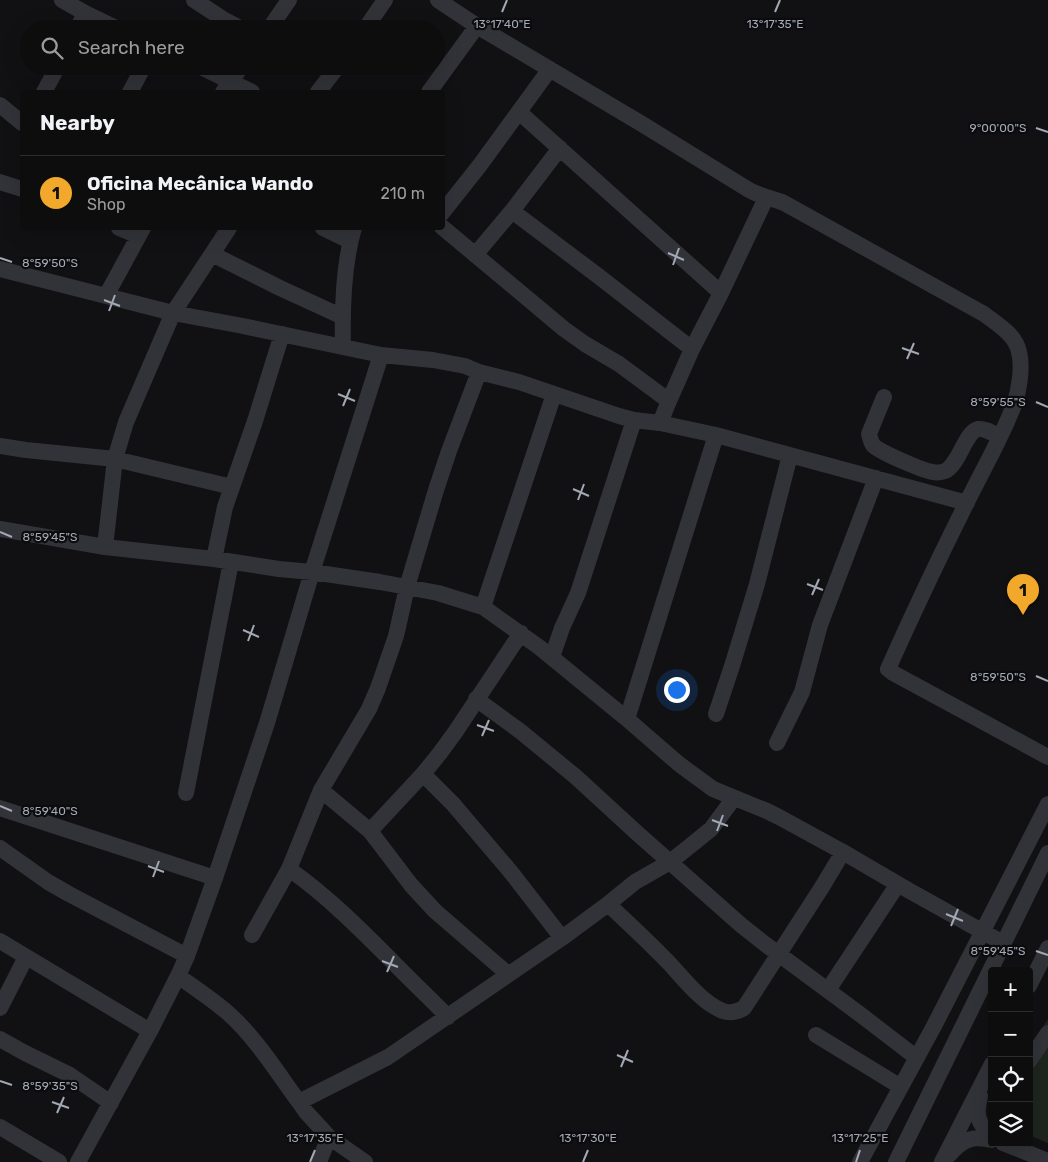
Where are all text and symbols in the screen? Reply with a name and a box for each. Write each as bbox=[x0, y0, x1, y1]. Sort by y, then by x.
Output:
text: 13°17'40"E bbox=[473, 17, 531, 31]
text: 13°17'35"E bbox=[746, 17, 804, 31]
search box bbox=[20, 20, 445, 75]
icon: search bbox=[38, 34, 66, 62]
text: Search here bbox=[78, 36, 185, 59]
text: Nearby bbox=[40, 110, 115, 135]
text: 9°00'00"S bbox=[970, 121, 1026, 135]
text: Oficina Mecânica Wando bbox=[87, 172, 313, 195]
text: 1 bbox=[52, 184, 60, 203]
text: 210 m bbox=[380, 184, 425, 203]
text: Shop bbox=[87, 195, 125, 214]
text: 8°59'50"S bbox=[22, 256, 78, 270]
text: 8°59'55"S bbox=[970, 395, 1026, 409]
text: 8°59'45"S bbox=[22, 530, 78, 544]
pin: 1 bbox=[1007, 574, 1039, 615]
text: 8°59'50"S bbox=[970, 670, 1026, 684]
your location bbox=[664, 677, 690, 703]
text: 8°59'40"S bbox=[22, 804, 78, 818]
text: 8°59'45"S bbox=[970, 944, 1026, 958]
map controls bbox=[988, 967, 1033, 1147]
button: + bbox=[988, 967, 1033, 1012]
button: − bbox=[988, 1012, 1033, 1057]
button: locate bbox=[988, 1057, 1033, 1102]
text: 8°59'35"S bbox=[22, 1079, 78, 1093]
button: layers bbox=[988, 1102, 1033, 1147]
text: 13°17'35"E bbox=[286, 1131, 344, 1145]
text: 13°17'30"E bbox=[559, 1131, 617, 1145]
text: 13°17'25"E bbox=[832, 1131, 888, 1145]

